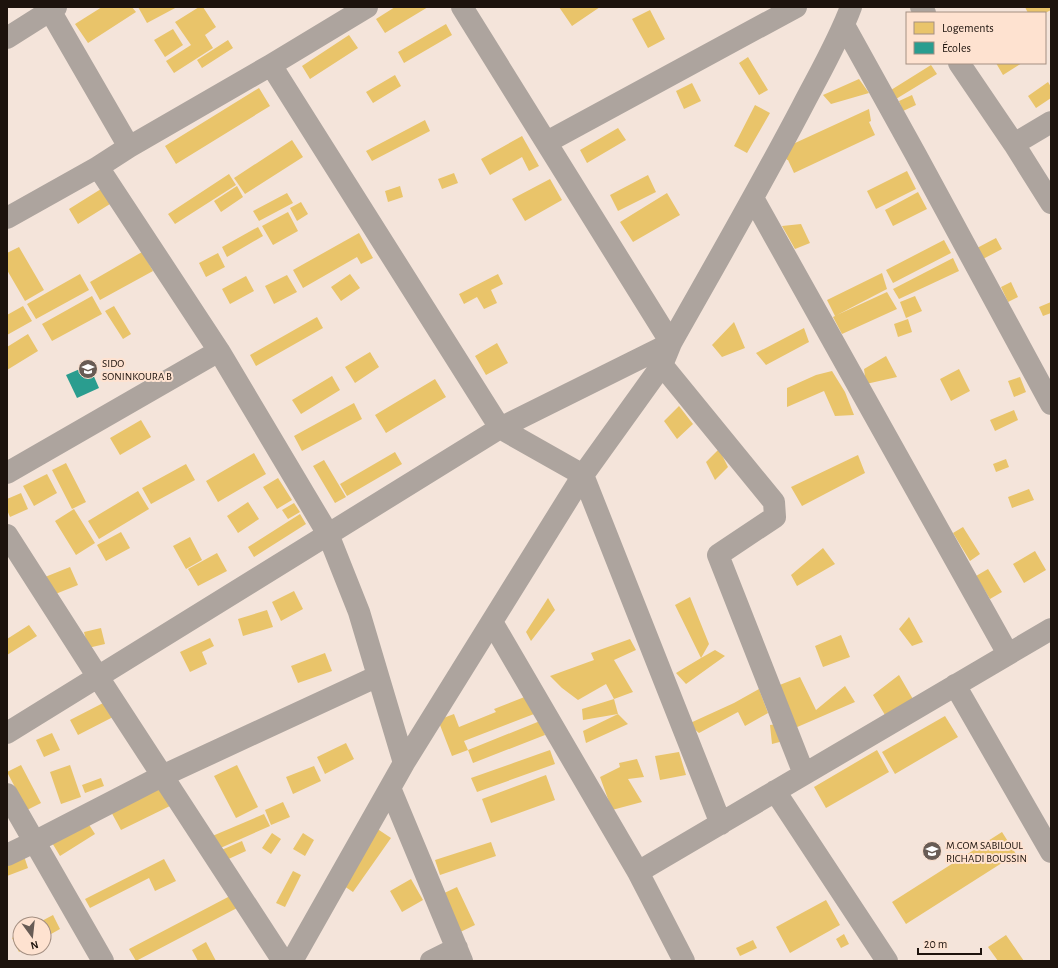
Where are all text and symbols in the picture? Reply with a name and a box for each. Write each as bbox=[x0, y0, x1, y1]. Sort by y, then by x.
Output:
legend bbox=[906, 12, 1046, 64]
text: Logements bbox=[942, 22, 994, 34]
text: Écoles bbox=[942, 41, 971, 54]
school or university icon: SIDO SONINKOURA B bbox=[77, 358, 99, 380]
place label: SIDO SONINKOURA B bbox=[102, 358, 172, 382]
school or university icon: M.COM SABILOUL RICHADI BOUSSIN bbox=[921, 840, 943, 862]
place label: M.COM SABILOUL RICHADI BOUSSIN bbox=[946, 840, 1027, 864]
north arrow bbox=[12, 916, 52, 956]
scale bar bbox=[918, 930, 981, 956]
text: 20 m bbox=[924, 938, 947, 950]
text: N bbox=[29, 939, 40, 951]

